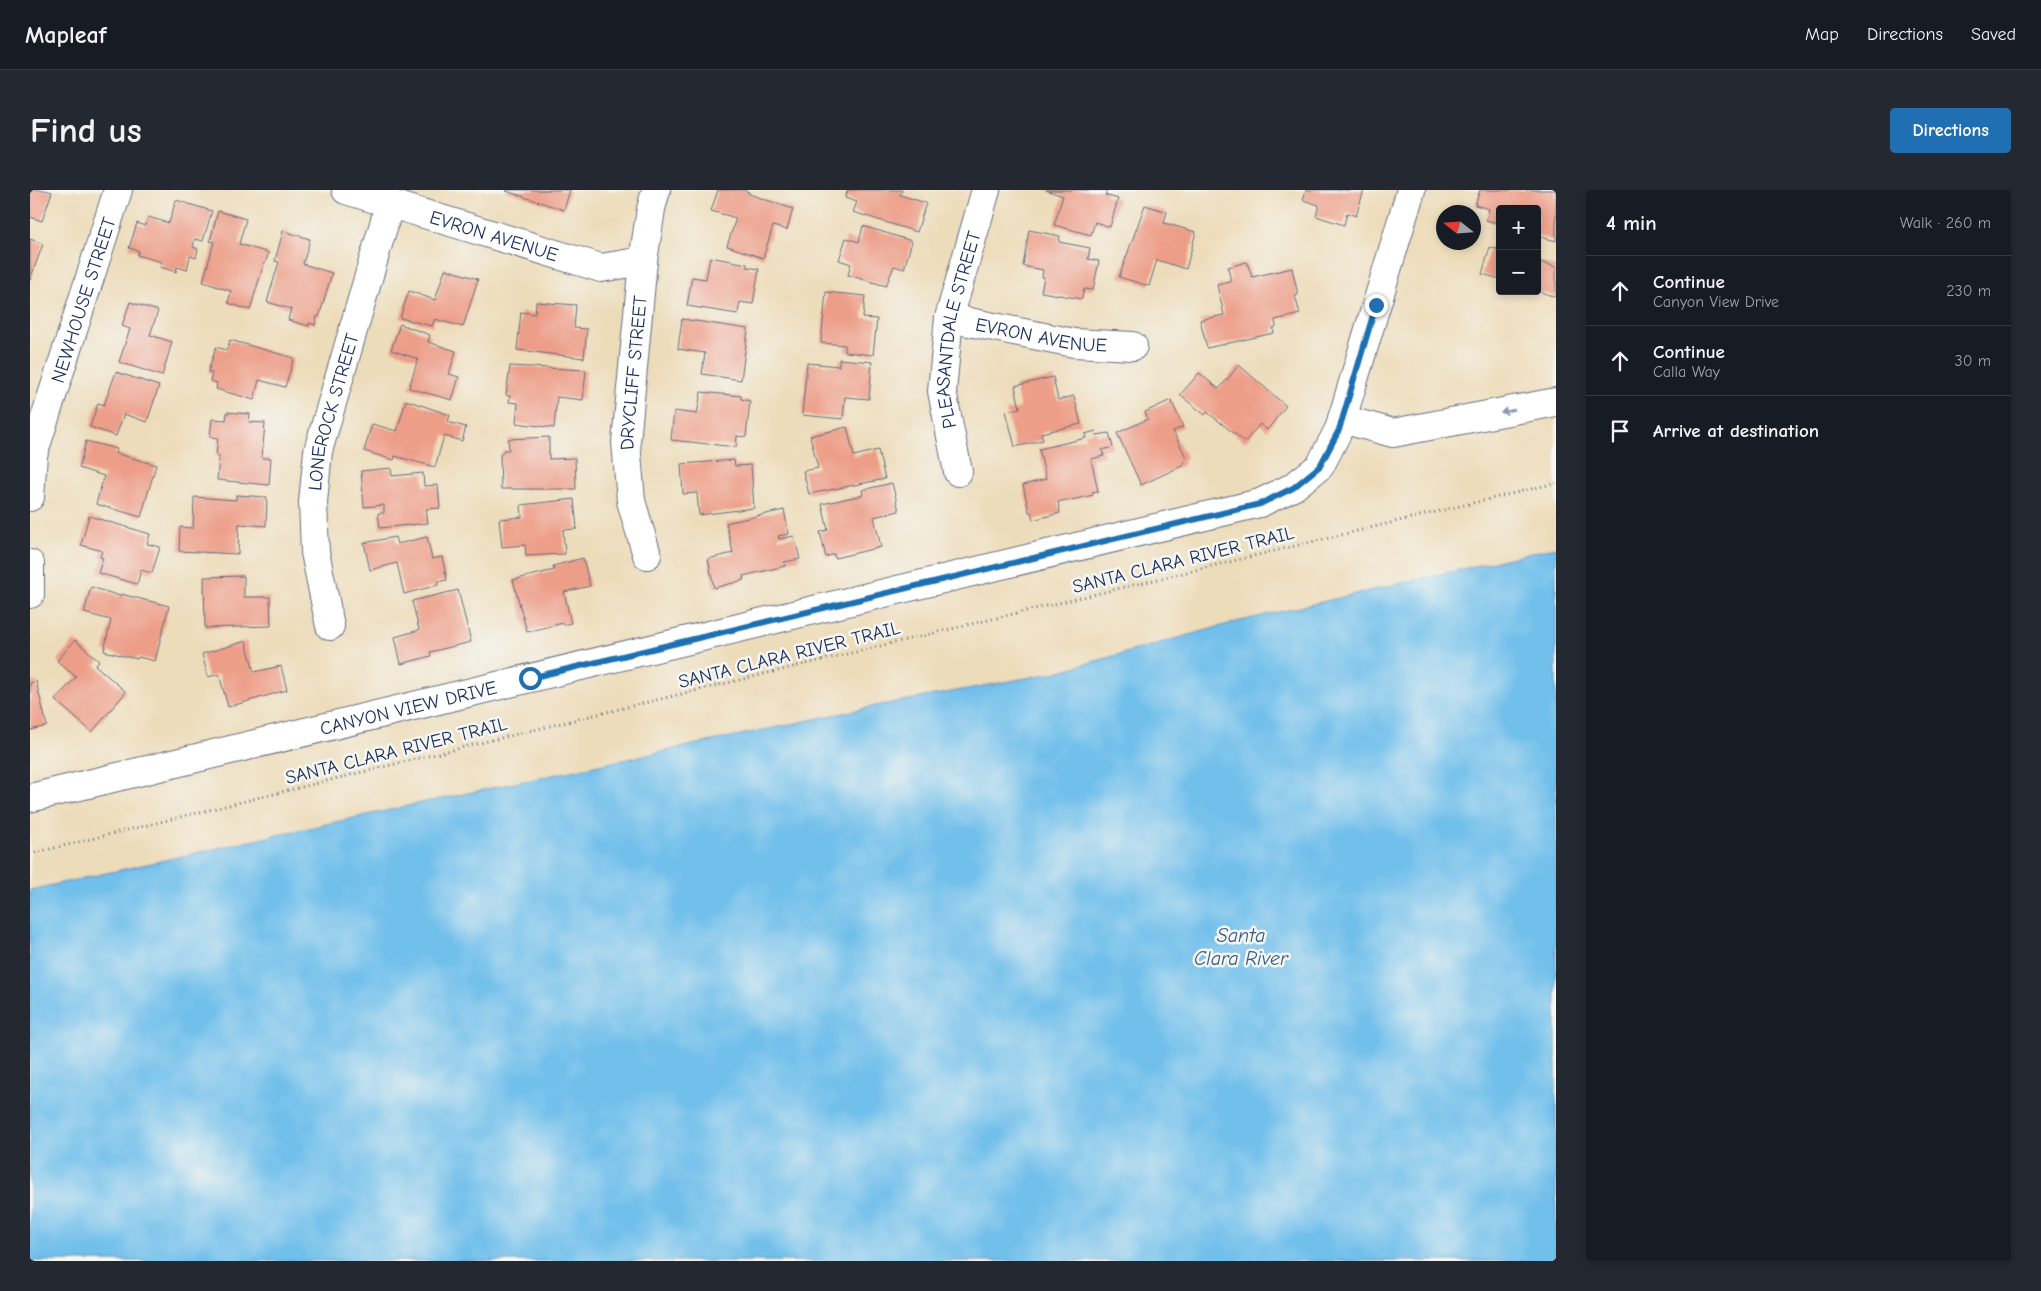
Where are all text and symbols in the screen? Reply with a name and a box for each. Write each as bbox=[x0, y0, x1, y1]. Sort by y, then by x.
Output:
text: Mapleaf bbox=[25, 21, 106, 49]
text: Map bbox=[1805, 24, 1839, 45]
text: Directions bbox=[1867, 24, 1943, 45]
text: Saved bbox=[1971, 24, 2016, 45]
button: Directions bbox=[1890, 108, 2011, 153]
text: Find us bbox=[30, 110, 142, 151]
north arrow bbox=[1436, 205, 1481, 250]
map controls bbox=[1496, 205, 1541, 295]
button: + bbox=[1496, 205, 1541, 250]
street label: EVRON AVENUE bbox=[427, 206, 561, 266]
text: 4 min bbox=[1606, 211, 1657, 235]
text: Walk · 260 m bbox=[1900, 214, 1991, 232]
street label: NEWHOUSE STREET bbox=[47, 215, 121, 386]
street label: PLEASANTDALE STREET bbox=[931, 229, 986, 431]
button: − bbox=[1496, 250, 1541, 295]
text: Continue bbox=[1653, 271, 1725, 293]
icon: ahead bbox=[1606, 277, 1634, 305]
text: 230 m bbox=[1946, 282, 1991, 300]
text: Canyon View Drive bbox=[1653, 293, 1779, 311]
route end bbox=[1365, 294, 1388, 317]
street label: DRYCLIFF STREET bbox=[616, 295, 652, 451]
street label: EVRON AVENUE bbox=[974, 314, 1108, 357]
street label: LONEROCK STREET bbox=[304, 331, 364, 492]
text: Continue bbox=[1653, 341, 1725, 363]
icon: ahead bbox=[1606, 347, 1634, 375]
text: 30 m bbox=[1955, 352, 1991, 370]
text: Calla Way bbox=[1653, 363, 1720, 381]
one-way arrow bbox=[1500, 408, 1516, 416]
icon: arrive bbox=[1606, 417, 1634, 445]
text: Arrive at destination bbox=[1653, 420, 1819, 442]
street label: SANTA CLARA RIVER TRAIL bbox=[1070, 522, 1297, 598]
street label: SANTA CLARA RIVER TRAIL bbox=[676, 617, 903, 693]
route start bbox=[519, 667, 542, 690]
street label: CANYON VIEW DRIVE bbox=[318, 676, 499, 740]
street label: SANTA CLARA RIVER TRAIL bbox=[283, 713, 510, 789]
water label: Santa Clara River bbox=[1194, 924, 1289, 970]

